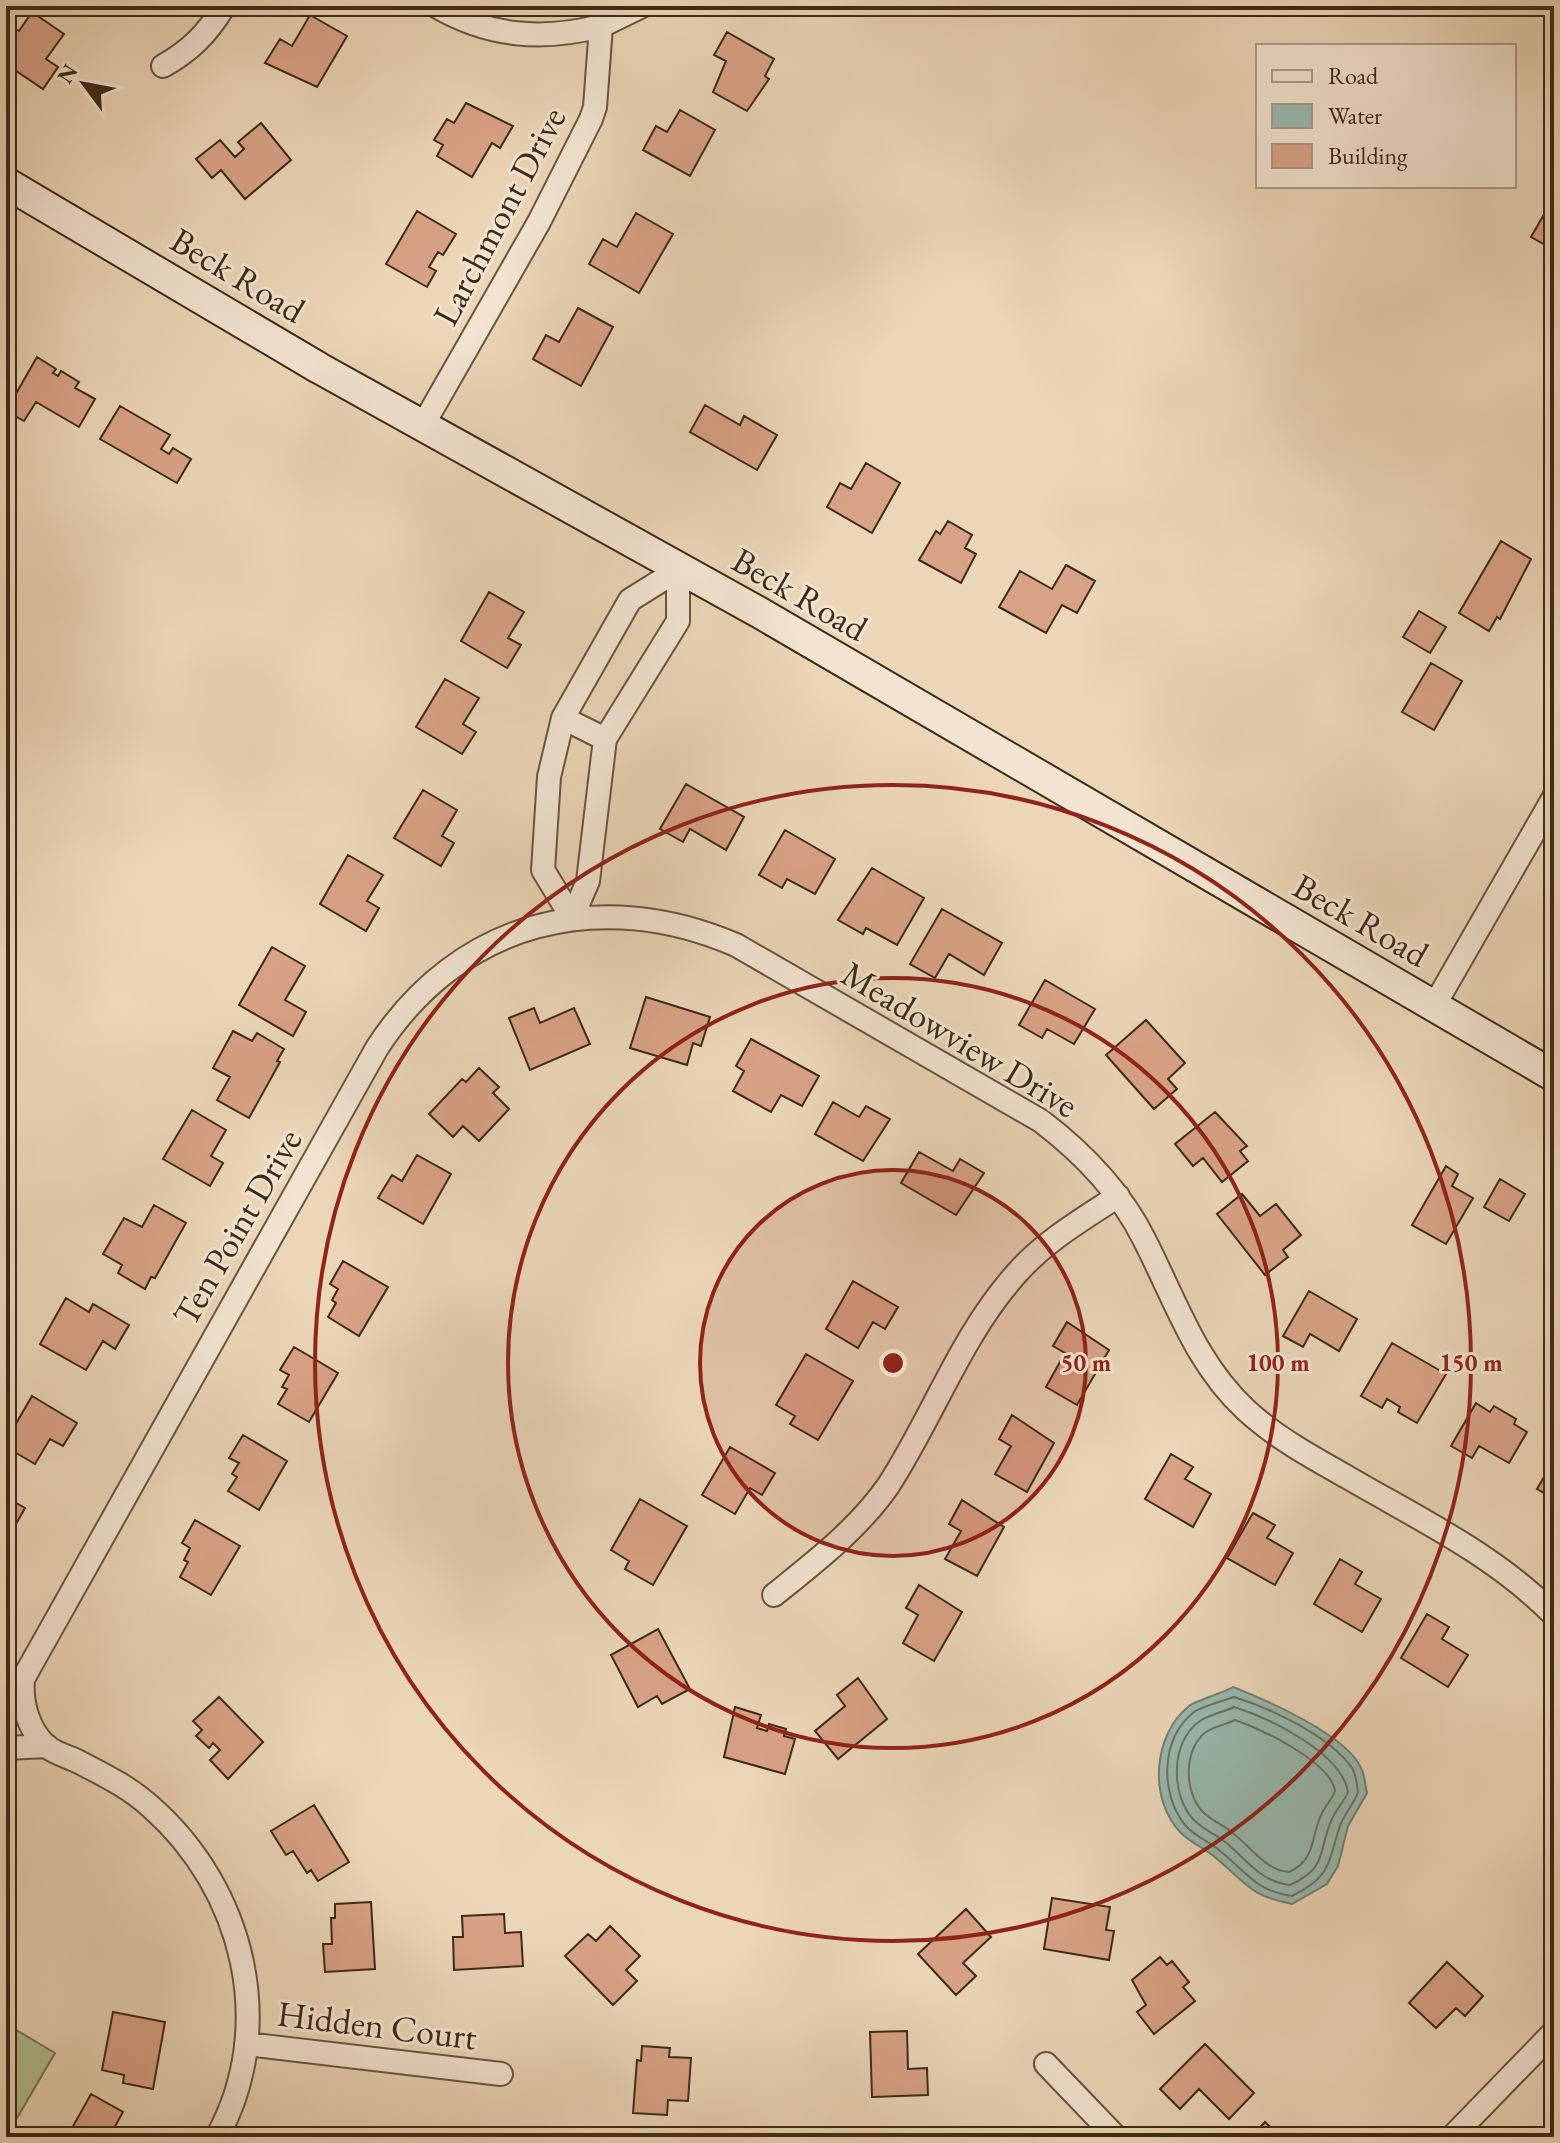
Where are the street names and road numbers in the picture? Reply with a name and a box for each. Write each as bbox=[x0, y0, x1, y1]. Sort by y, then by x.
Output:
street label: Larchmont Drive bbox=[422, 99, 576, 333]
street label: Beck Road bbox=[162, 217, 315, 334]
street label: Beck Road bbox=[724, 536, 877, 652]
street label: Beck Road bbox=[1285, 862, 1438, 978]
street label: Meadowview Drive bbox=[833, 950, 1087, 1128]
street label: Ten Point Drive bbox=[162, 1120, 312, 1334]
street label: Hidden Court bbox=[275, 1989, 480, 2061]

